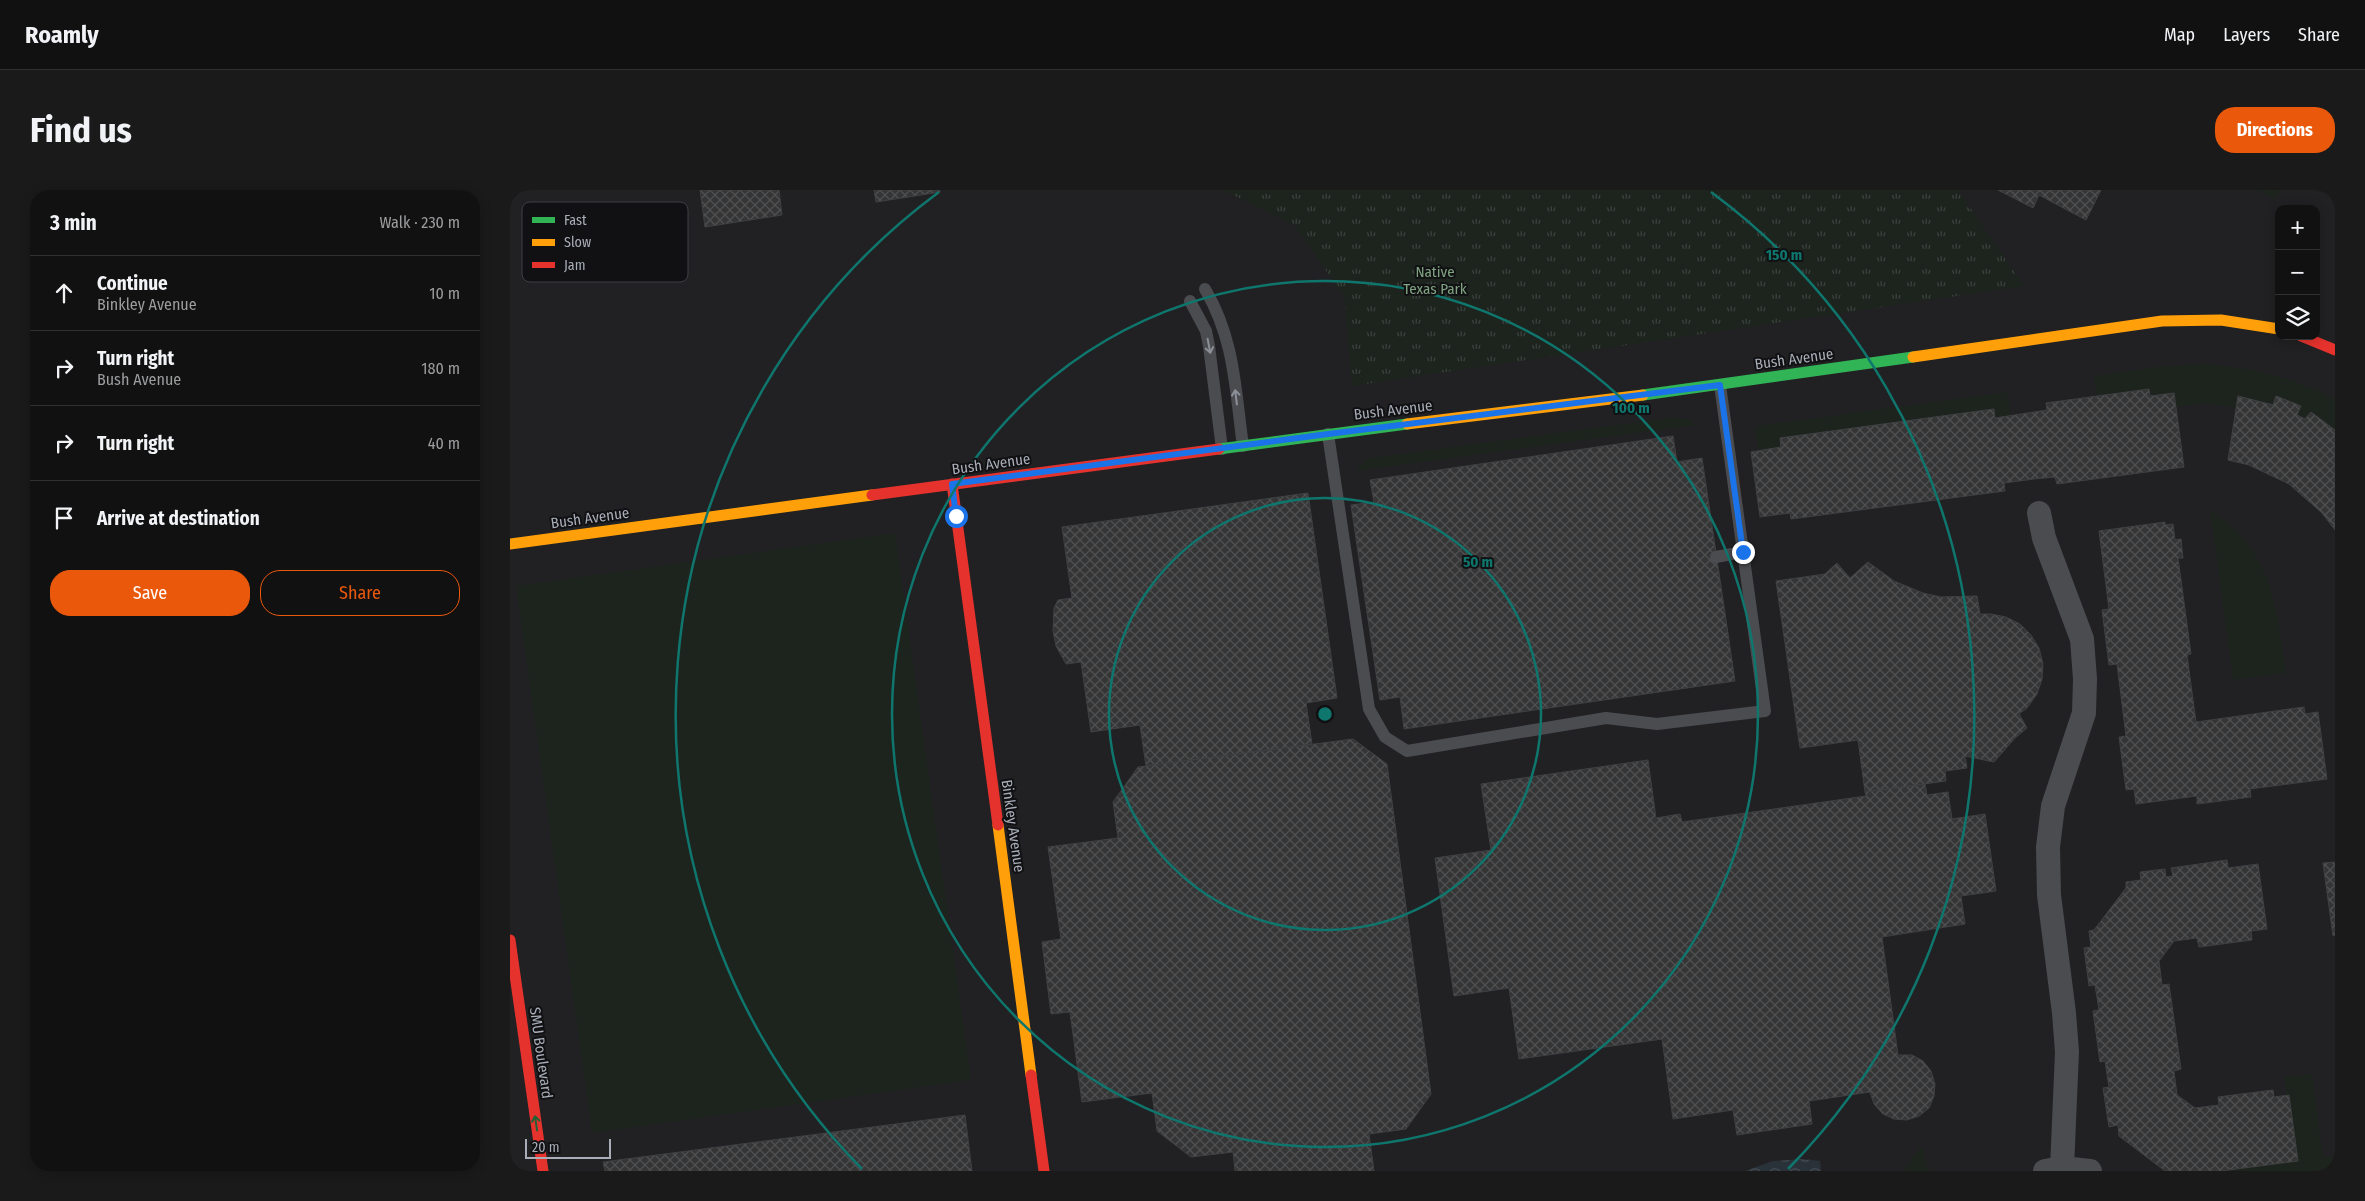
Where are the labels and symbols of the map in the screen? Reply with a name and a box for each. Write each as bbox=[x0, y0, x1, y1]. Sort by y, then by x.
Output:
legend bbox=[522, 202, 688, 282]
text: Fast bbox=[564, 212, 587, 229]
text: Slow bbox=[564, 234, 591, 251]
text: 150 m bbox=[1766, 246, 1802, 264]
text: Jam bbox=[564, 257, 585, 274]
park label: Native Texas Park bbox=[1403, 263, 1467, 298]
one-way arrow bbox=[1204, 337, 1214, 353]
street label: Bush Avenue bbox=[1754, 345, 1834, 373]
one-way arrow bbox=[1231, 390, 1241, 406]
street label: Bush Avenue bbox=[1353, 396, 1433, 424]
text: 100 m bbox=[1612, 399, 1650, 417]
street label: Bush Avenue bbox=[951, 450, 1031, 478]
street label: Bush Avenue bbox=[550, 504, 630, 532]
route start bbox=[945, 505, 968, 528]
route end bbox=[1732, 541, 1755, 564]
text: 50 m bbox=[1463, 553, 1493, 571]
centre of rings bbox=[1316, 705, 1334, 723]
street label: Binkley Avenue bbox=[998, 778, 1028, 874]
street label: SMU Boulevard bbox=[526, 1006, 556, 1100]
one-way arrow bbox=[531, 1115, 541, 1131]
scale bar bbox=[525, 1136, 611, 1159]

